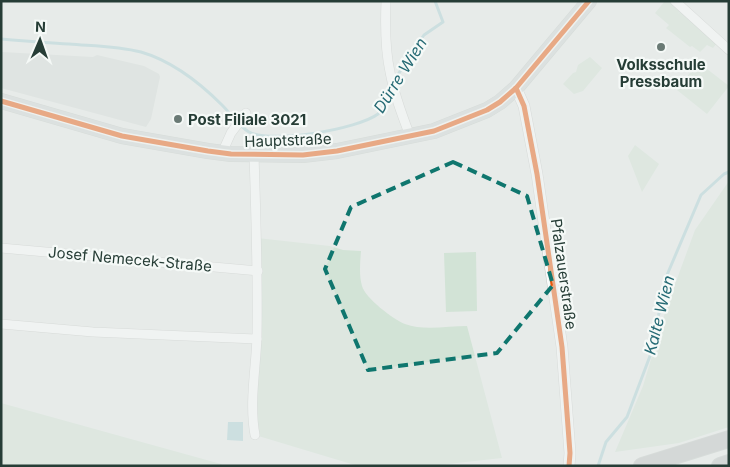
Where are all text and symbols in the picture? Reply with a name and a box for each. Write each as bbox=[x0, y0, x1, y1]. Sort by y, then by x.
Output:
north arrow bbox=[15, 15, 65, 65]
text: N bbox=[35, 18, 46, 35]
water label: Dürre Wien bbox=[369, 34, 431, 116]
marker: Volksschule Pressbaum bbox=[655, 41, 667, 53]
place label: Volksschule Pressbaum bbox=[616, 55, 706, 91]
place label: Post Filiale 3021 bbox=[188, 110, 306, 129]
marker: Post Filiale 3021 bbox=[172, 113, 184, 125]
street label: Hauptstraße bbox=[244, 129, 332, 151]
street label: Pfalzauerstraße bbox=[547, 217, 581, 331]
street label: Josef Nemecek-Straße bbox=[47, 242, 213, 276]
water label: Kalte Wien bbox=[639, 273, 679, 357]

